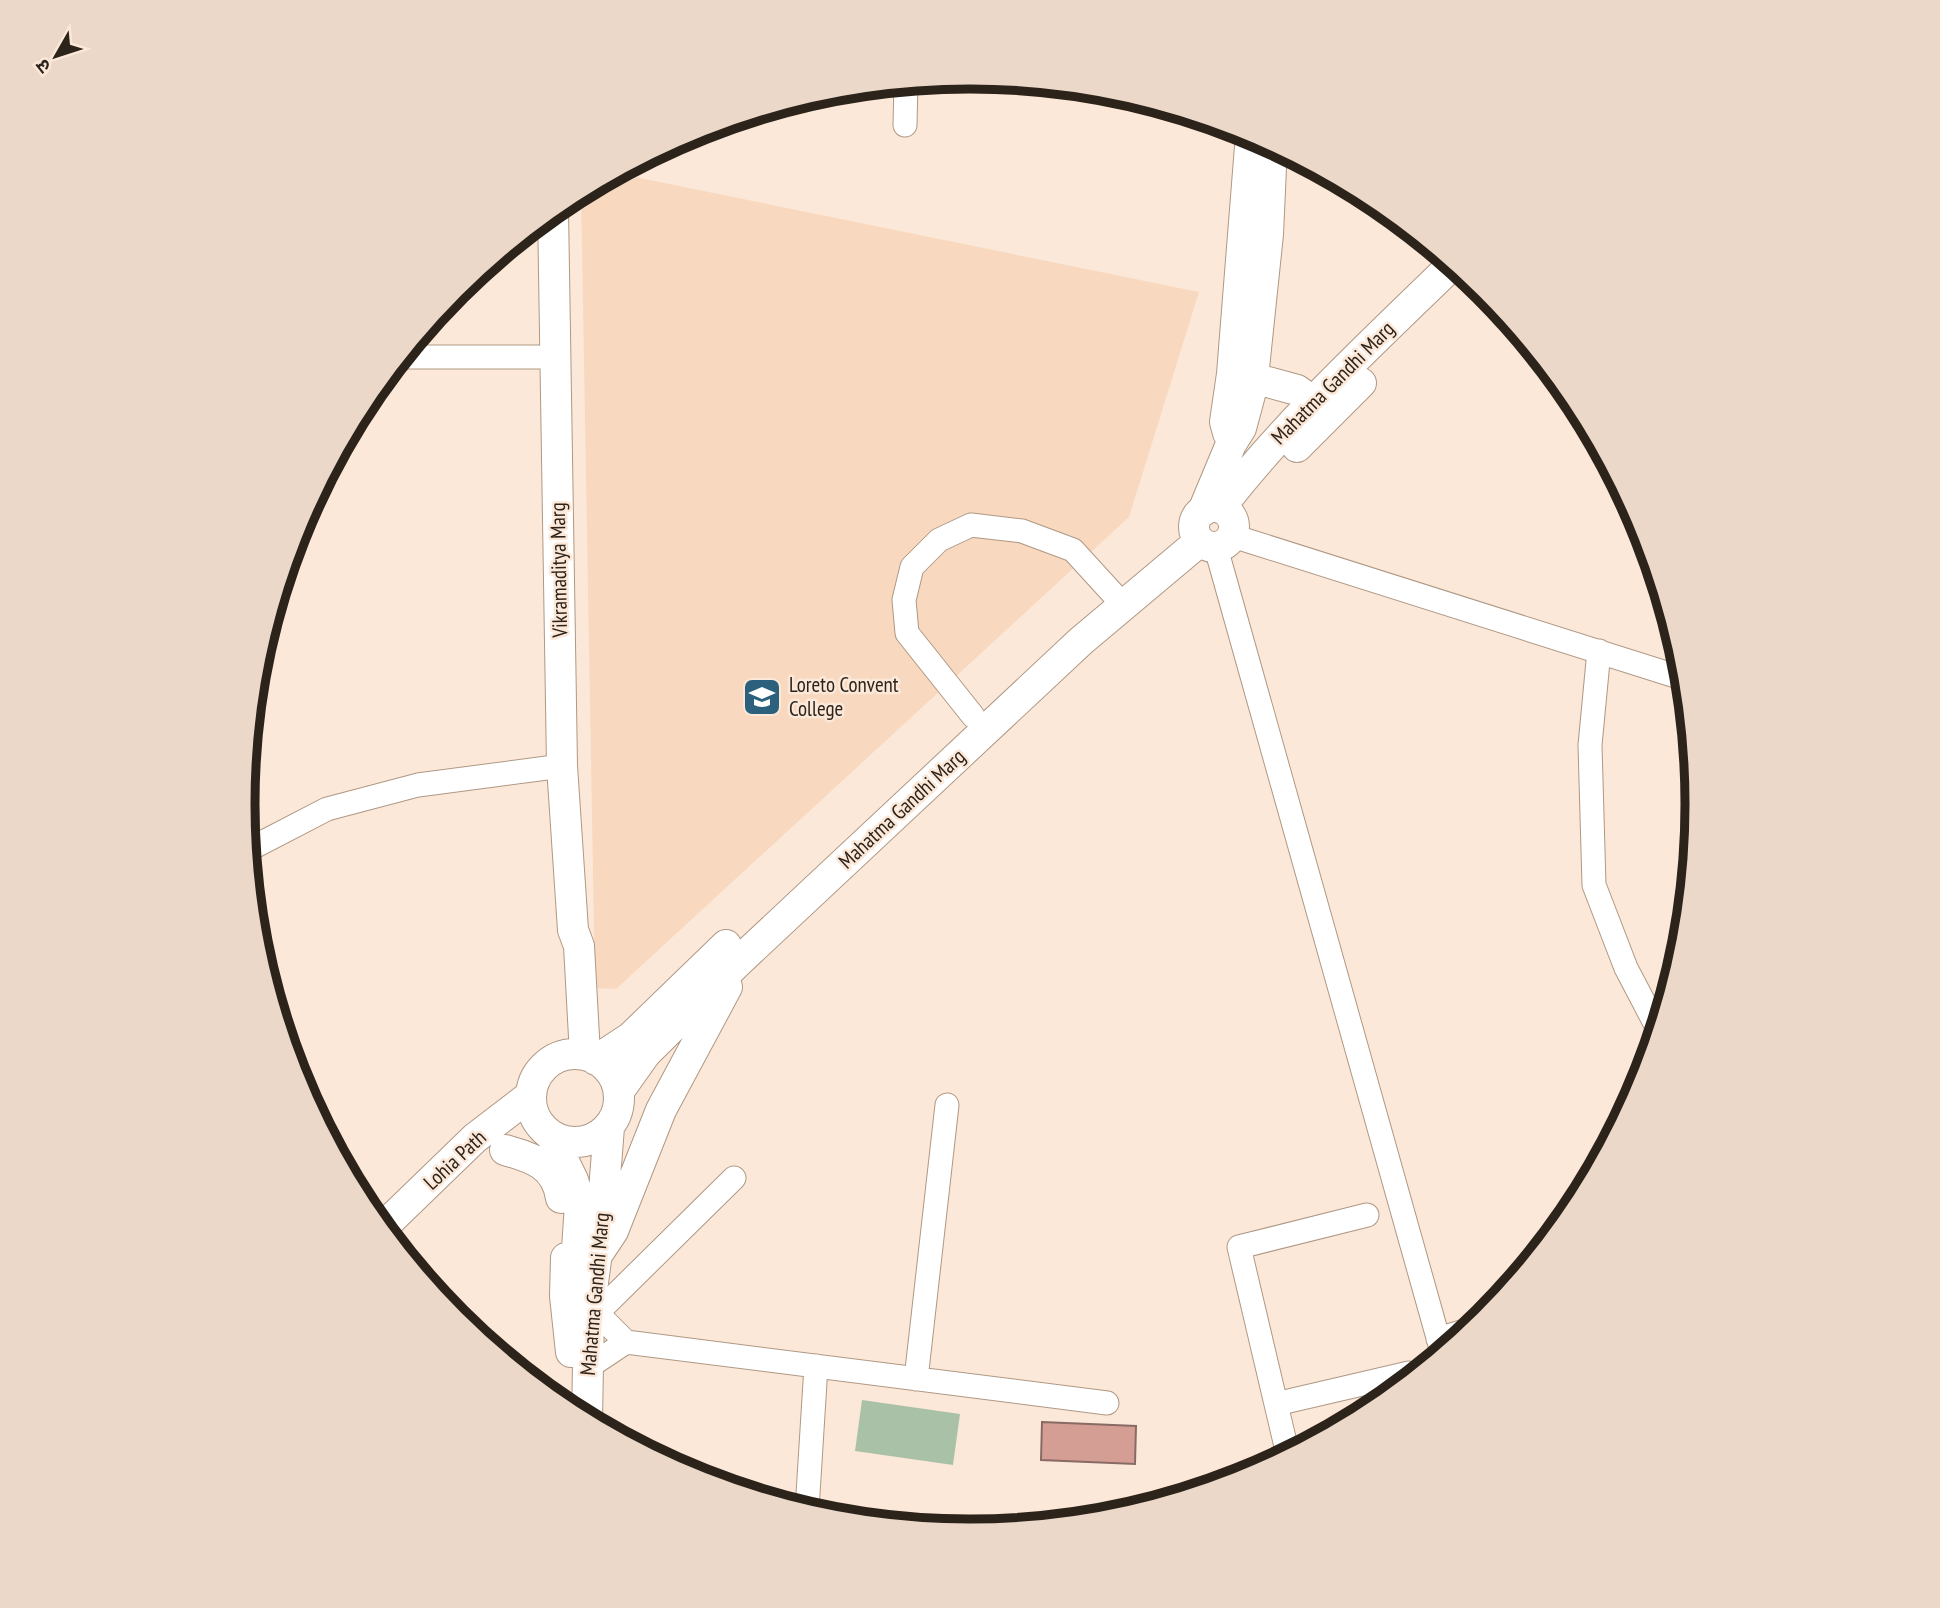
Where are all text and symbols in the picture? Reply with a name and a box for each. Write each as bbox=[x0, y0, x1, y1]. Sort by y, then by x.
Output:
north arrow bbox=[21, 21, 91, 91]
text: उ bbox=[29, 54, 56, 79]
street label: Mahatma Gandhi Marg bbox=[1265, 315, 1400, 450]
street label: Vikramaditya Marg bbox=[544, 502, 573, 639]
place label: Loreto Convent College bbox=[789, 671, 899, 722]
school or university icon: Loreto Convent College bbox=[741, 676, 783, 718]
street label: Mahatma Gandhi Marg bbox=[833, 743, 971, 874]
street label: Lohia Path bbox=[418, 1124, 492, 1195]
street label: Mahatma Gandhi Marg bbox=[574, 1211, 615, 1377]

